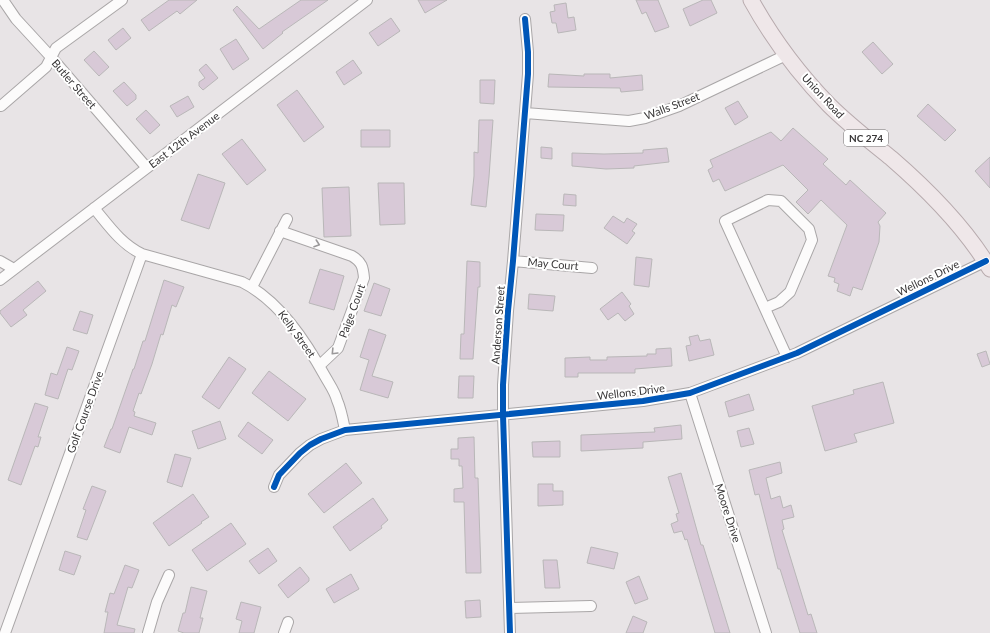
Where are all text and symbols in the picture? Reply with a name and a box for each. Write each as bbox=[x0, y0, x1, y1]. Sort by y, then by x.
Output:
street label: Butler Street bbox=[49, 56, 99, 111]
street label: Union Road bbox=[799, 71, 847, 121]
street label: Walls Street bbox=[642, 89, 701, 122]
street label: East 12th Avenue bbox=[146, 109, 222, 170]
road number: NC 274 bbox=[844, 130, 888, 146]
one-way arrow bbox=[314, 239, 321, 248]
street label: May Court bbox=[527, 255, 579, 272]
street label: Wellons Drive bbox=[894, 257, 961, 298]
street label: Paige Court bbox=[336, 282, 367, 340]
street label: Anderson Street bbox=[488, 285, 507, 365]
street label: Kelly Street bbox=[276, 308, 319, 360]
one-way arrow bbox=[331, 347, 339, 355]
street label: Golf Course Drive bbox=[64, 369, 105, 455]
street label: Wellons Drive bbox=[596, 381, 666, 402]
street label: Moore Drive bbox=[713, 482, 744, 544]

